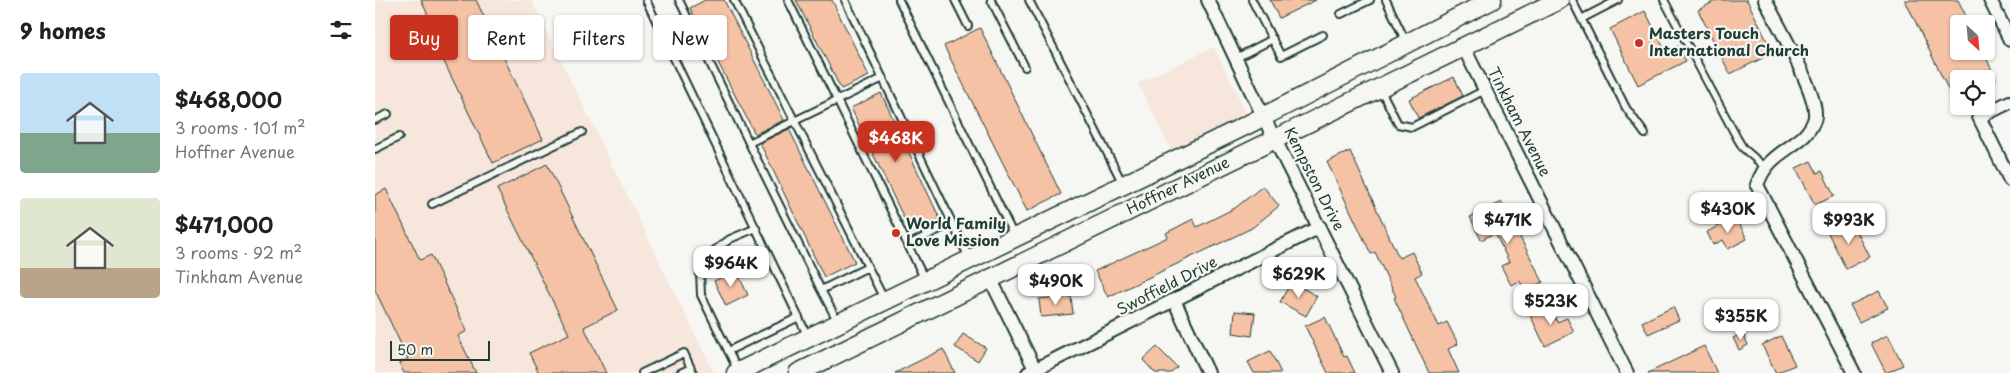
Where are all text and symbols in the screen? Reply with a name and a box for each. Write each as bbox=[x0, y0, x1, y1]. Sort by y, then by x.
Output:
text: 9 homes bbox=[20, 14, 106, 46]
chip: Buy bbox=[390, 15, 458, 60]
chip: Rent bbox=[468, 15, 544, 60]
chip: Filters bbox=[554, 15, 643, 60]
chip: New bbox=[653, 15, 727, 60]
north arrow bbox=[1950, 15, 1995, 60]
map controls bbox=[1950, 15, 1995, 115]
icon: filters bbox=[327, 16, 355, 44]
place label: Masters Touch International Church bbox=[1649, 21, 1809, 61]
marker: Masters Touch International Church bbox=[1633, 37, 1645, 49]
street label: Tinkham Avenue bbox=[1483, 63, 1558, 180]
button: locate bbox=[1950, 70, 1995, 115]
text: $468,000 bbox=[175, 83, 282, 115]
icon: home bbox=[60, 93, 120, 153]
text: 3 rooms · 101 m² bbox=[175, 115, 306, 139]
pin: $468K bbox=[861, 120, 931, 163]
street label: Kempston Drive bbox=[1279, 123, 1351, 234]
text: $468K bbox=[869, 125, 923, 149]
text: Hoffner Avenue bbox=[175, 139, 295, 163]
street label: Hoffner Avenue bbox=[1122, 150, 1233, 220]
pin: $430K bbox=[1693, 192, 1763, 234]
text: $430K bbox=[1700, 196, 1756, 220]
pin: $471K bbox=[1473, 202, 1543, 245]
pin: $993K bbox=[1814, 202, 1884, 245]
text: $471K bbox=[1484, 207, 1532, 231]
text: $993K bbox=[1823, 207, 1875, 231]
text: $471,000 bbox=[175, 208, 273, 240]
place label: World Family Love Mission bbox=[906, 211, 1006, 251]
icon: home bbox=[60, 218, 120, 278]
marker: World Family Love Mission bbox=[890, 227, 902, 239]
text: 3 rooms · 92 m² bbox=[175, 240, 302, 264]
pin: $964K bbox=[696, 246, 766, 288]
street label: Swoffield Drive bbox=[1112, 249, 1221, 320]
text: $964K bbox=[704, 250, 758, 274]
pin: $629K bbox=[1264, 256, 1334, 299]
text: $629K bbox=[1273, 261, 1325, 285]
text: Tinkham Avenue bbox=[175, 264, 303, 288]
pin: $490K bbox=[1021, 264, 1091, 306]
text: $490K bbox=[1029, 268, 1083, 292]
pin: $523K bbox=[1516, 284, 1586, 326]
text: $523K bbox=[1524, 288, 1578, 312]
pin: $355K bbox=[1706, 298, 1776, 341]
text: $355K bbox=[1715, 303, 1767, 327]
scale bar bbox=[390, 338, 490, 361]
text: 50 m bbox=[397, 339, 433, 360]

